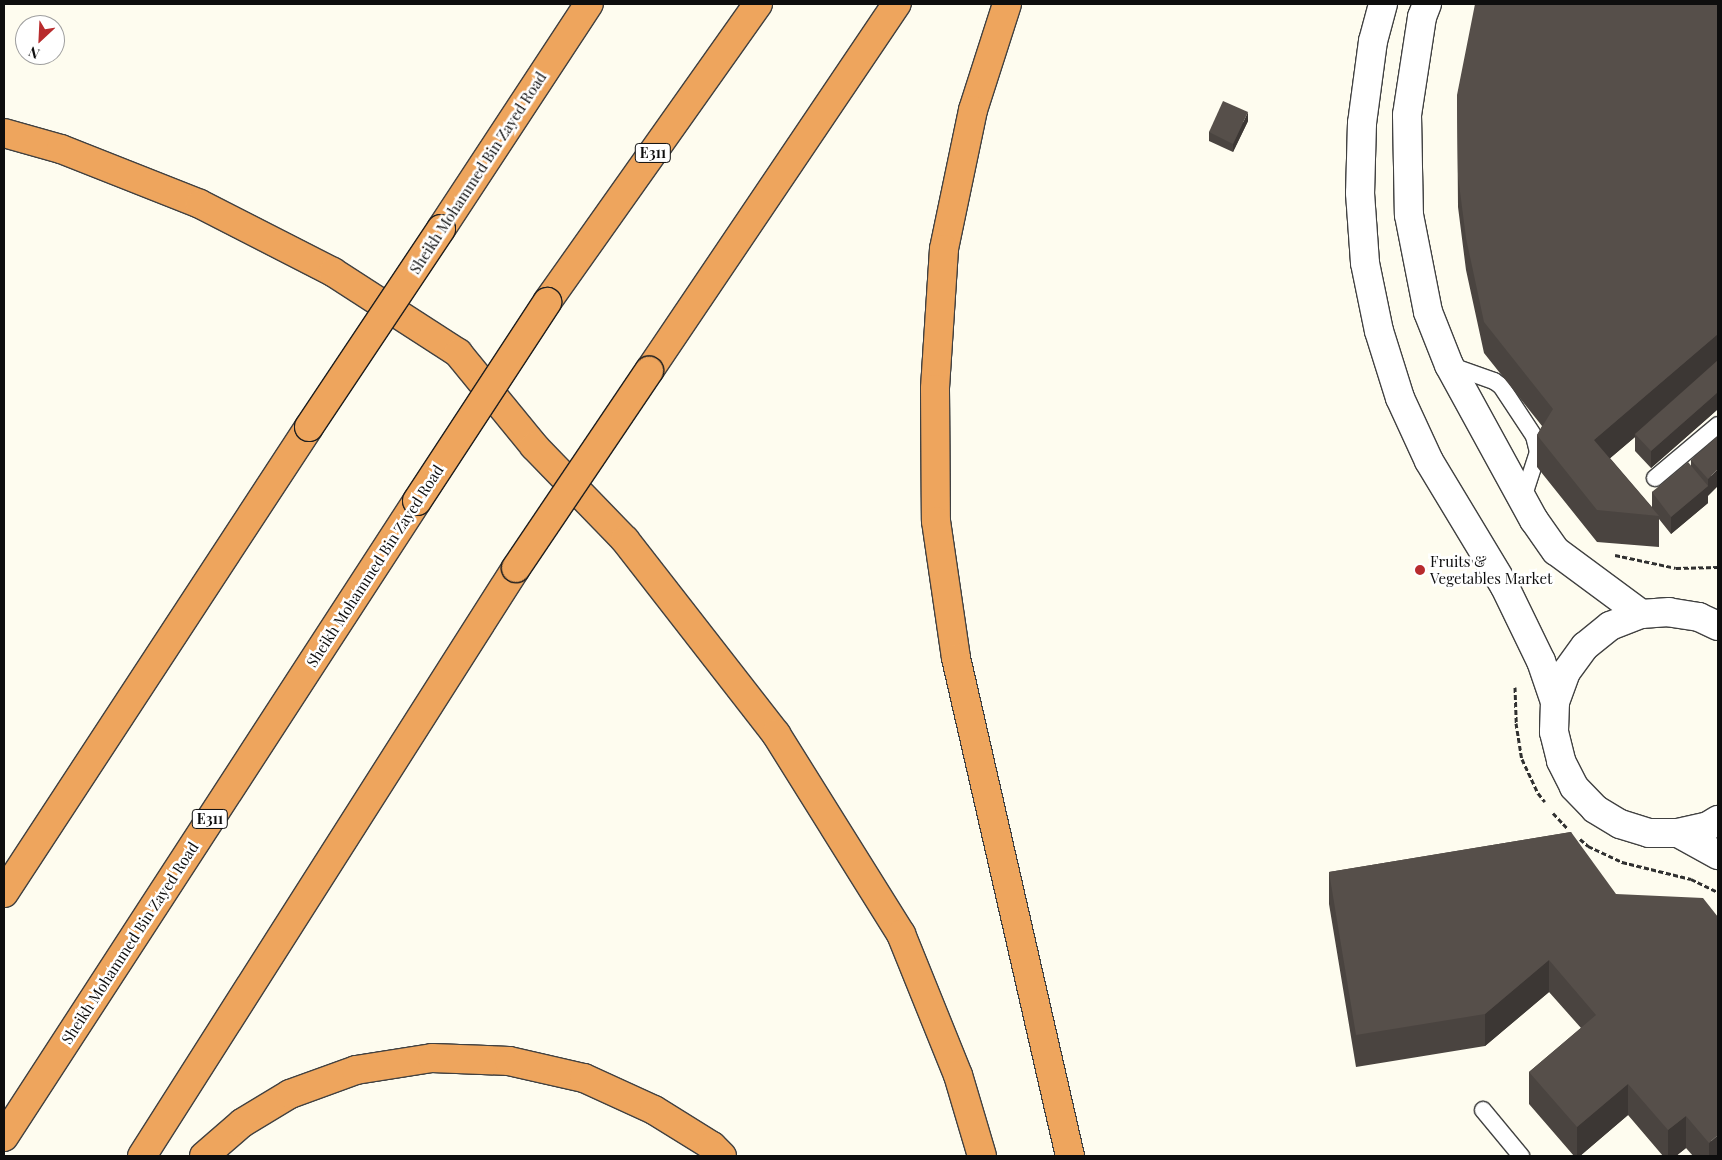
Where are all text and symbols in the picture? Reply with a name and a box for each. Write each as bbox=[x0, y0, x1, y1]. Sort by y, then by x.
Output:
north arrow bbox=[15, 15, 65, 65]
text: N bbox=[25, 42, 42, 64]
street label: Sheikh Mohammed Bin Zayed Road bbox=[406, 69, 550, 277]
road number: E311 bbox=[634, 142, 672, 164]
street label: Sheikh Mohammed Bin Zayed Road bbox=[303, 462, 447, 670]
place label: Fruits & Vegetables Market bbox=[1430, 552, 1552, 587]
marker: Fruits & Vegetables Market bbox=[1414, 564, 1426, 576]
road number: E311 bbox=[191, 808, 229, 831]
street label: Sheikh Mohammed Bin Zayed Road bbox=[58, 839, 202, 1047]

